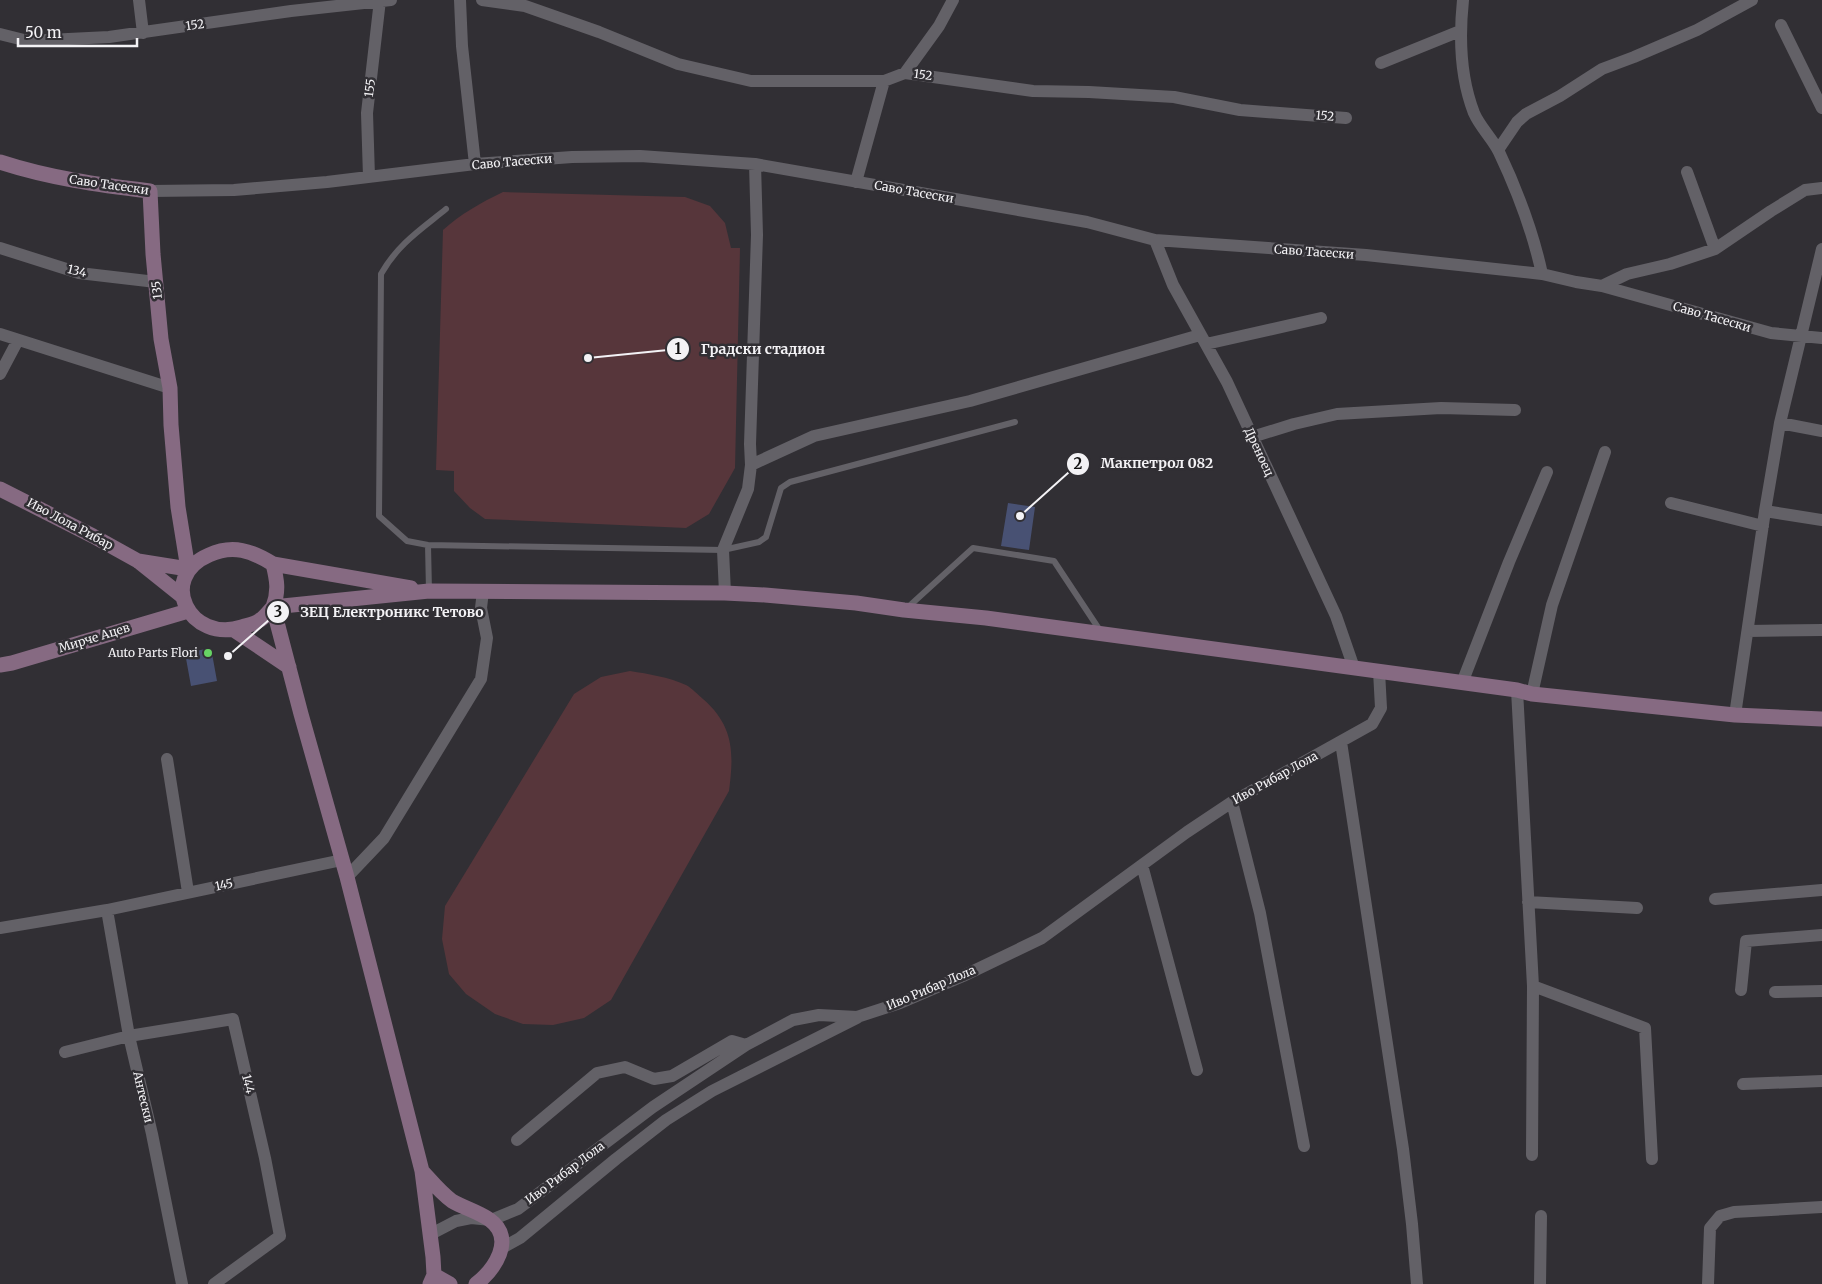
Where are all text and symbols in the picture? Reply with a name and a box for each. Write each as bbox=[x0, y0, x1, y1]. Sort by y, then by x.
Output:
scale bar bbox=[18, 15, 136, 47]
street label: 152 bbox=[185, 16, 205, 33]
text: 50 m bbox=[25, 23, 62, 42]
street label: 152 bbox=[913, 66, 933, 83]
street label: 155 bbox=[361, 78, 378, 98]
street label: 152 bbox=[1315, 107, 1335, 124]
street label: Саво Тасески bbox=[471, 151, 553, 172]
street label: Саво Тасески bbox=[68, 171, 150, 198]
street label: Саво Тасески bbox=[873, 177, 955, 206]
street label: Саво Тасески bbox=[1273, 241, 1355, 262]
street label: 134 bbox=[66, 261, 89, 280]
street label: 135 bbox=[148, 280, 165, 300]
street label: Саво Тасески bbox=[1671, 298, 1753, 335]
callout: Градски стадион bbox=[666, 334, 835, 363]
text: 1 bbox=[675, 339, 682, 358]
text: Градски стадион bbox=[701, 340, 825, 358]
street label: Дреноец bbox=[1242, 425, 1277, 479]
callout: Макпетрол 082 bbox=[1065, 449, 1223, 478]
text: 2 bbox=[1074, 454, 1083, 473]
text: Макпетрол 082 bbox=[1101, 454, 1213, 472]
street label: Иво Лола Рибар bbox=[25, 495, 116, 553]
callout: ЗЕЦ Електроникс Тетово bbox=[266, 598, 494, 627]
text: 3 bbox=[274, 602, 282, 621]
text: ЗЕЦ Електроникс Тетово bbox=[300, 603, 484, 621]
street label: Мирче Ацев bbox=[56, 620, 131, 655]
place label: Auto Parts Flori bbox=[107, 645, 198, 660]
marker: Auto Parts Flori bbox=[202, 647, 214, 659]
street label: Иво Рибар Лола bbox=[1229, 748, 1321, 807]
street label: 145 bbox=[213, 875, 234, 894]
street label: Иво Рибар Лола bbox=[884, 962, 978, 1013]
street label: Антески bbox=[130, 1069, 157, 1124]
street label: 144 bbox=[239, 1073, 258, 1096]
street label: Иво Рибар Лола bbox=[522, 1138, 608, 1207]

